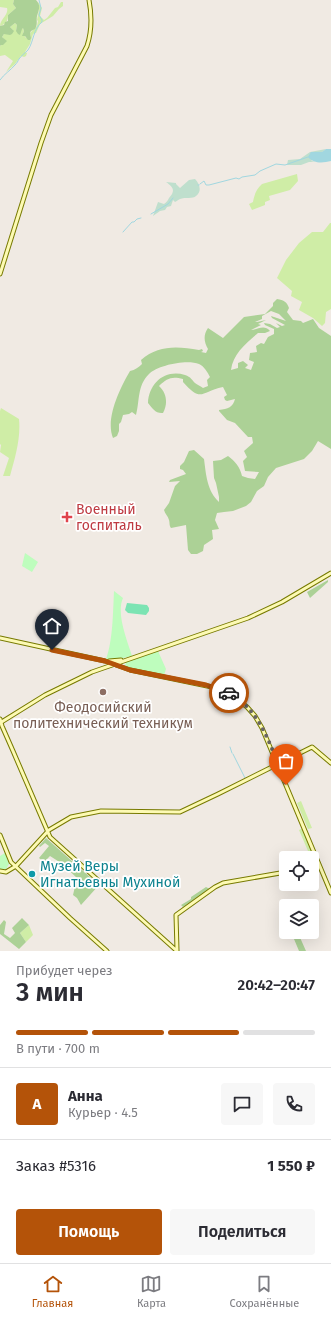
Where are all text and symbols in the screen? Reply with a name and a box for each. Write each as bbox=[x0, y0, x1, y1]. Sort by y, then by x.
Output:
place label: Военный госпиталь bbox=[76, 501, 142, 534]
marker: Военный госпиталь bbox=[61, 511, 73, 523]
pin bbox=[35, 609, 69, 650]
icon: home bbox=[41, 615, 63, 637]
courier bbox=[209, 673, 249, 713]
icon: car bbox=[218, 682, 240, 704]
marker: Феодосийский политехнический техникум bbox=[98, 687, 108, 697]
place label: Феодосийский политехнический техникум bbox=[13, 699, 193, 732]
pin bbox=[269, 744, 303, 785]
icon: bag bbox=[275, 750, 297, 772]
map controls bbox=[279, 851, 319, 939]
button: locate bbox=[279, 851, 319, 891]
place label: Музей Веры Игнатьевны Мухиной bbox=[40, 858, 180, 891]
marker: Музей Веры Игнатьевны Мухиной bbox=[27, 869, 37, 879]
button: layers bbox=[279, 899, 319, 939]
text: Прибудет через bbox=[16, 963, 113, 978]
text: 20:42–20:47 bbox=[238, 976, 315, 994]
text: 3 мин bbox=[16, 977, 84, 1008]
text: В пути · 700 m bbox=[16, 1041, 100, 1056]
button: chat bbox=[221, 1083, 263, 1125]
button: phone bbox=[273, 1083, 315, 1125]
text: Анна bbox=[68, 1087, 103, 1105]
text: А bbox=[33, 1095, 41, 1113]
text: Курьер · 4.5 bbox=[68, 1105, 138, 1120]
text: Заказ #5316 bbox=[16, 1157, 96, 1175]
text: 1 550 ₽ bbox=[267, 1157, 315, 1175]
button: Помощь bbox=[16, 1209, 162, 1255]
button: Поделиться bbox=[170, 1209, 315, 1255]
tab: Главная bbox=[32, 1273, 73, 1310]
tab: Карта bbox=[137, 1273, 166, 1310]
tab: Сохранённые bbox=[230, 1273, 299, 1310]

